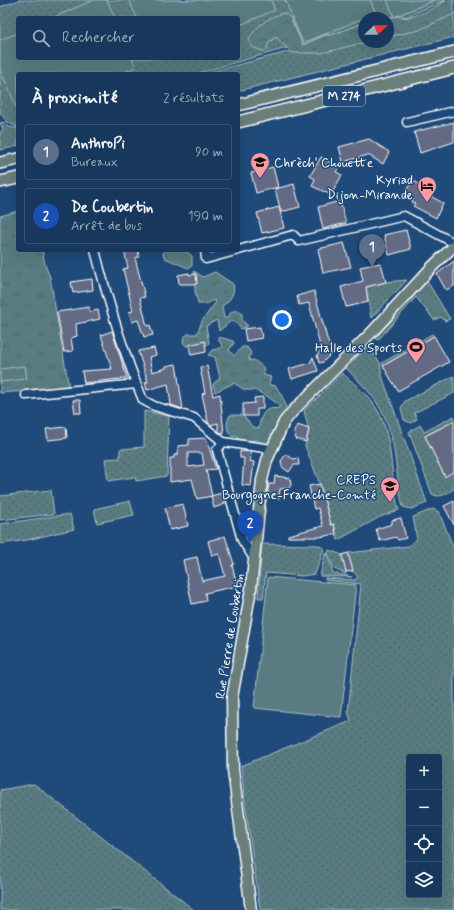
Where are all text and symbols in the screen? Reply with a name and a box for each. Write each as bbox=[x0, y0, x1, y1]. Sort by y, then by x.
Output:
north arrow bbox=[358, 12, 394, 48]
search box bbox=[16, 16, 240, 60]
icon: search bbox=[30, 27, 52, 49]
text: Rechercher bbox=[62, 28, 135, 48]
road number: M 274 bbox=[323, 86, 365, 106]
text: À proximité bbox=[32, 87, 117, 109]
text: 2 résultats bbox=[163, 90, 224, 107]
text: AnthroPi bbox=[71, 134, 125, 154]
text: 1 bbox=[43, 144, 49, 161]
text: 90 m bbox=[195, 144, 223, 161]
school or university icon: Chrèch' Chouette bbox=[249, 151, 271, 179]
text: Bureaux bbox=[71, 154, 118, 171]
place label: Chrèch' Chouette bbox=[274, 155, 373, 172]
place label: Kyriad Dijon-Mirande bbox=[327, 172, 413, 204]
hotel icon: Kyriad Dijon-Mirande bbox=[416, 175, 438, 203]
text: De Coubertin bbox=[71, 198, 153, 218]
text: 2 bbox=[43, 208, 49, 225]
text: 190 m bbox=[188, 208, 223, 225]
text: Arrêt de bus bbox=[71, 218, 142, 235]
pin: 1 bbox=[359, 234, 385, 267]
your location bbox=[272, 310, 292, 330]
sports icon: Halle des Sports bbox=[405, 336, 427, 364]
place label: Halle des Sports bbox=[315, 340, 402, 357]
place label: CREPS Bourgogne-Franche-Comté bbox=[222, 472, 376, 505]
school or university icon: CREPS Bourgogne-Franche-Comté bbox=[379, 475, 401, 503]
pin: 2 bbox=[237, 510, 263, 543]
street label: Rue Pierre de Coubertin bbox=[212, 572, 249, 700]
map controls bbox=[406, 754, 442, 898]
button: + bbox=[406, 754, 442, 790]
button: − bbox=[406, 790, 442, 826]
button: locate bbox=[406, 826, 442, 862]
button: layers bbox=[406, 862, 442, 898]

